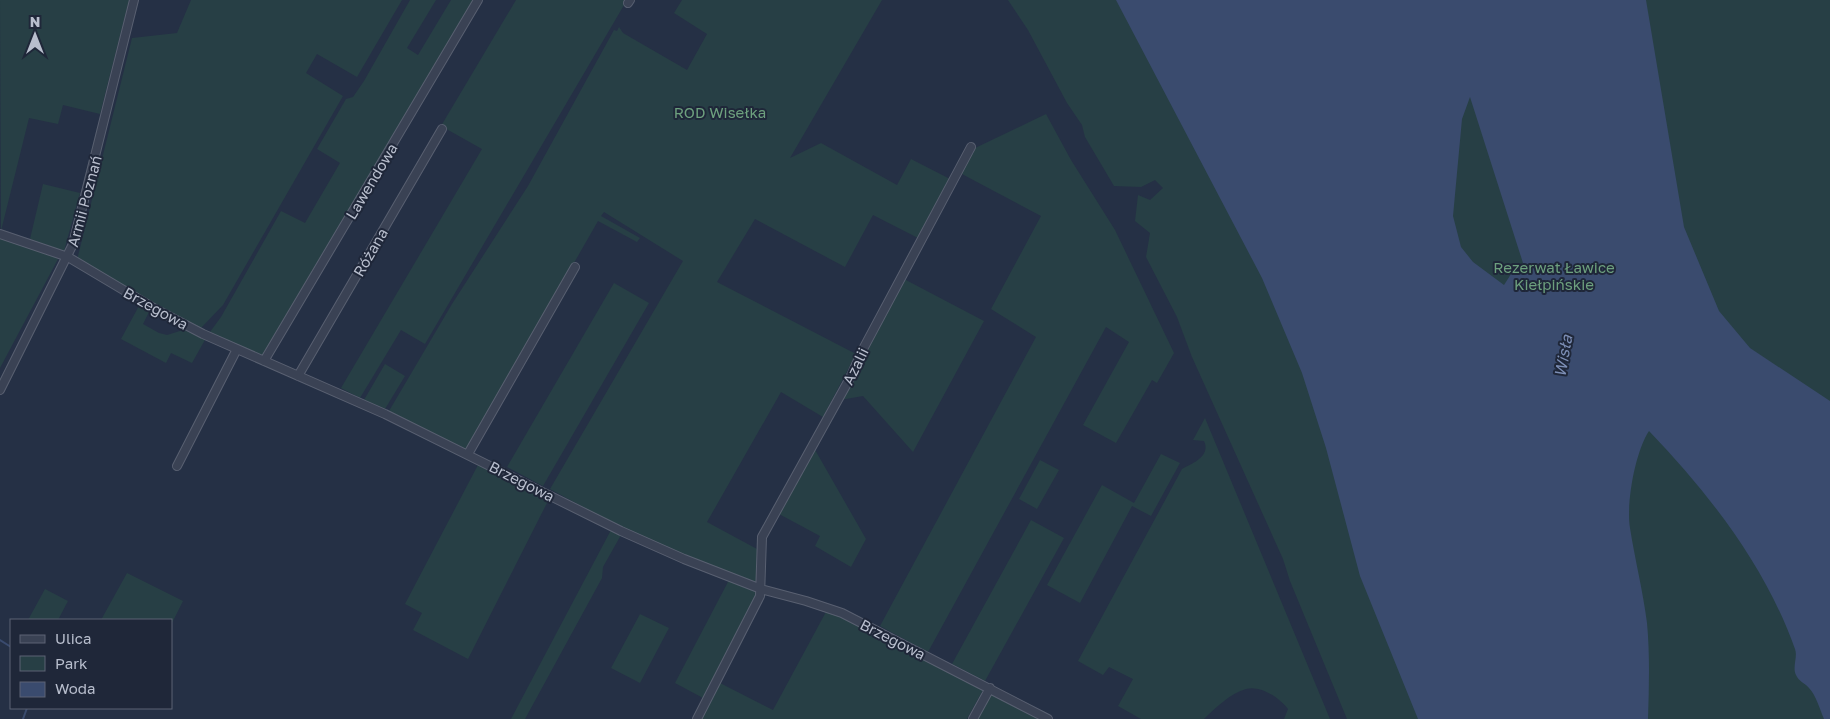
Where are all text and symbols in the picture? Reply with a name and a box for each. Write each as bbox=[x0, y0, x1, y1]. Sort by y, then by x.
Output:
north arrow bbox=[10, 10, 60, 60]
text: N bbox=[30, 13, 40, 30]
park label: ROD Wisełka bbox=[674, 103, 766, 121]
street label: Lawendowa bbox=[341, 140, 401, 222]
street label: Armii Poznań bbox=[63, 153, 105, 249]
street label: Różana bbox=[349, 225, 391, 279]
park label: Rezerwat Ławice Kiełpińskie bbox=[1493, 258, 1615, 293]
street label: Brzegowa bbox=[121, 283, 191, 333]
water label: Wisła bbox=[1549, 332, 1577, 379]
street label: Azalii bbox=[838, 344, 872, 388]
street label: Brzegowa bbox=[486, 457, 558, 505]
street label: Brzegowa bbox=[857, 615, 929, 663]
legend bbox=[10, 619, 172, 709]
text: Ulica bbox=[55, 629, 91, 647]
text: Park bbox=[55, 654, 88, 672]
text: Woda bbox=[55, 679, 96, 697]

